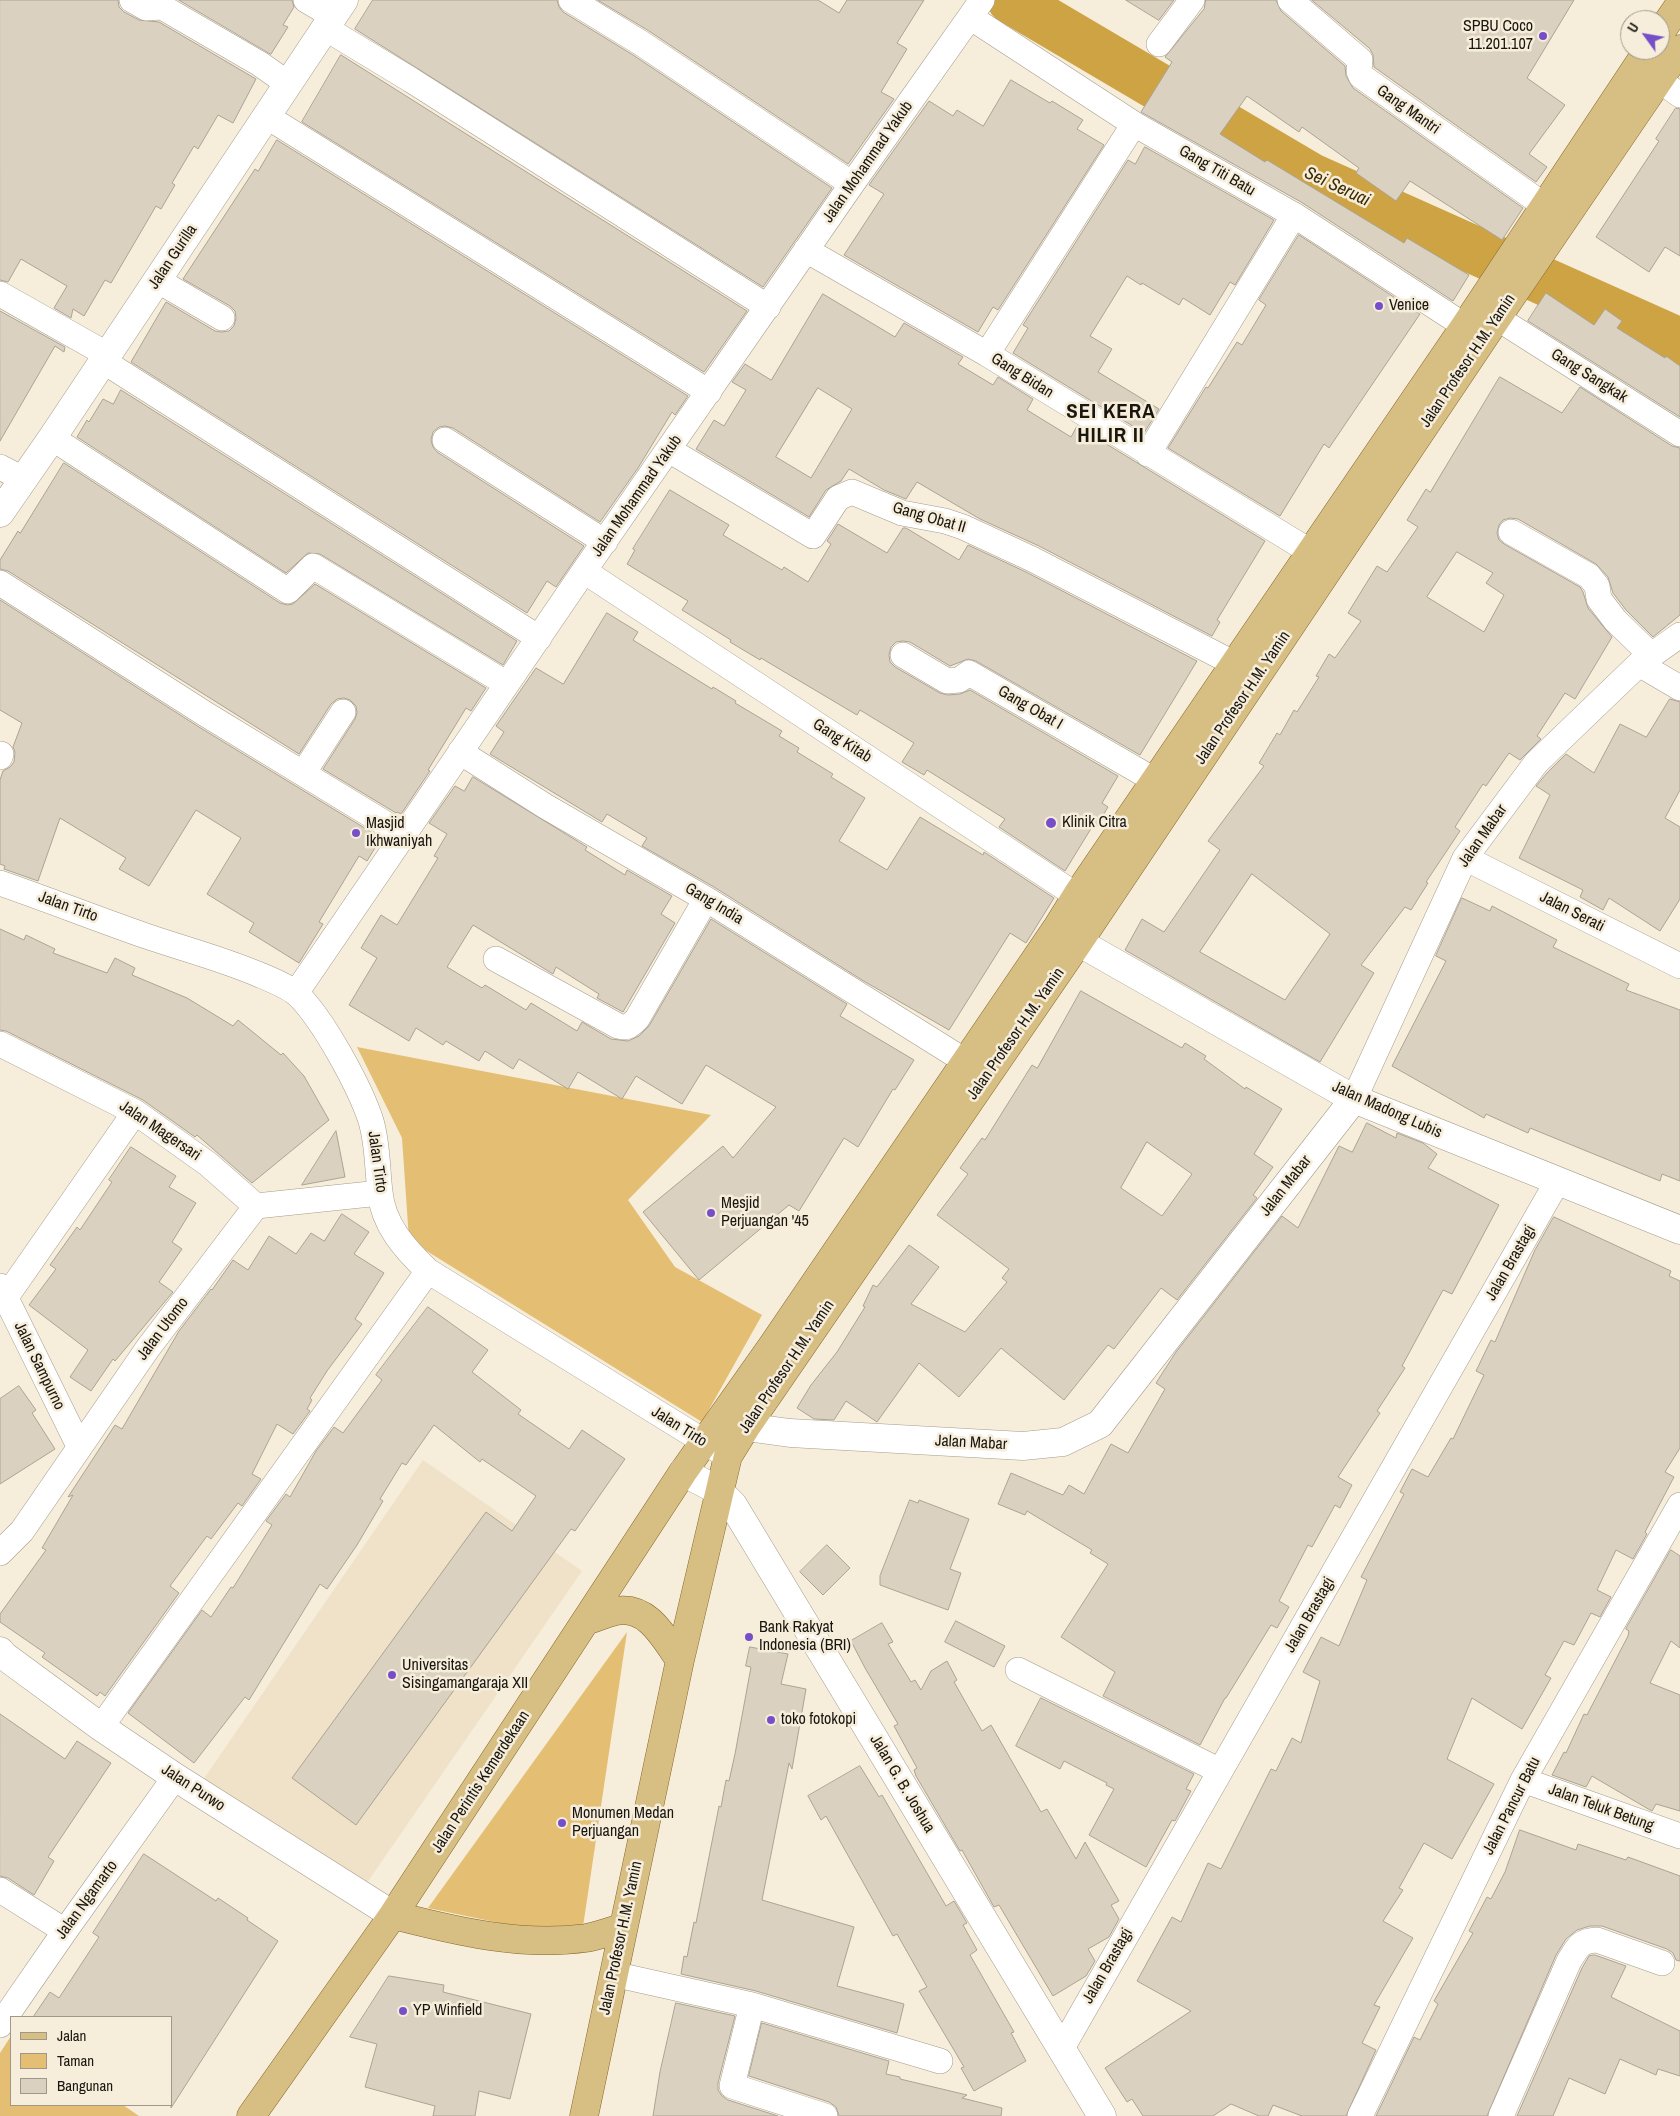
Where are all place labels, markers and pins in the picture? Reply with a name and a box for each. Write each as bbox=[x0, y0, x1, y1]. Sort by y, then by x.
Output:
place label: SPBU Coco 11.201.107 bbox=[1463, 17, 1533, 55]
marker: SPBU Coco 11.201.107 bbox=[1537, 30, 1549, 42]
place label: Venice bbox=[1389, 296, 1429, 316]
marker: Venice bbox=[1373, 300, 1385, 312]
place label: Klinik Citra bbox=[1062, 813, 1127, 833]
place label: Masjid Ikhwaniyah bbox=[366, 814, 432, 852]
marker: Klinik Citra bbox=[1044, 816, 1058, 830]
marker: Masjid Ikhwaniyah bbox=[350, 827, 362, 839]
place label: Mesjid Perjuangan '45 bbox=[721, 1194, 809, 1232]
marker: Mesjid Perjuangan '45 bbox=[705, 1207, 717, 1219]
place label: Bank Rakyat Indonesia (BRI) bbox=[759, 1618, 851, 1656]
marker: Bank Rakyat Indonesia (BRI) bbox=[743, 1631, 755, 1643]
place label: Universitas Sisingamangaraja XII bbox=[402, 1656, 528, 1694]
marker: Universitas Sisingamangaraja XII bbox=[386, 1669, 398, 1681]
place label: toko fotokopi bbox=[781, 1710, 856, 1730]
marker: toko fotokopi bbox=[765, 1714, 777, 1726]
place label: Monumen Medan Perjuangan bbox=[572, 1804, 674, 1842]
marker: Monumen Medan Perjuangan bbox=[556, 1817, 568, 1829]
place label: YP Winfield bbox=[413, 2001, 482, 2021]
marker: YP Winfield bbox=[397, 2005, 409, 2017]

